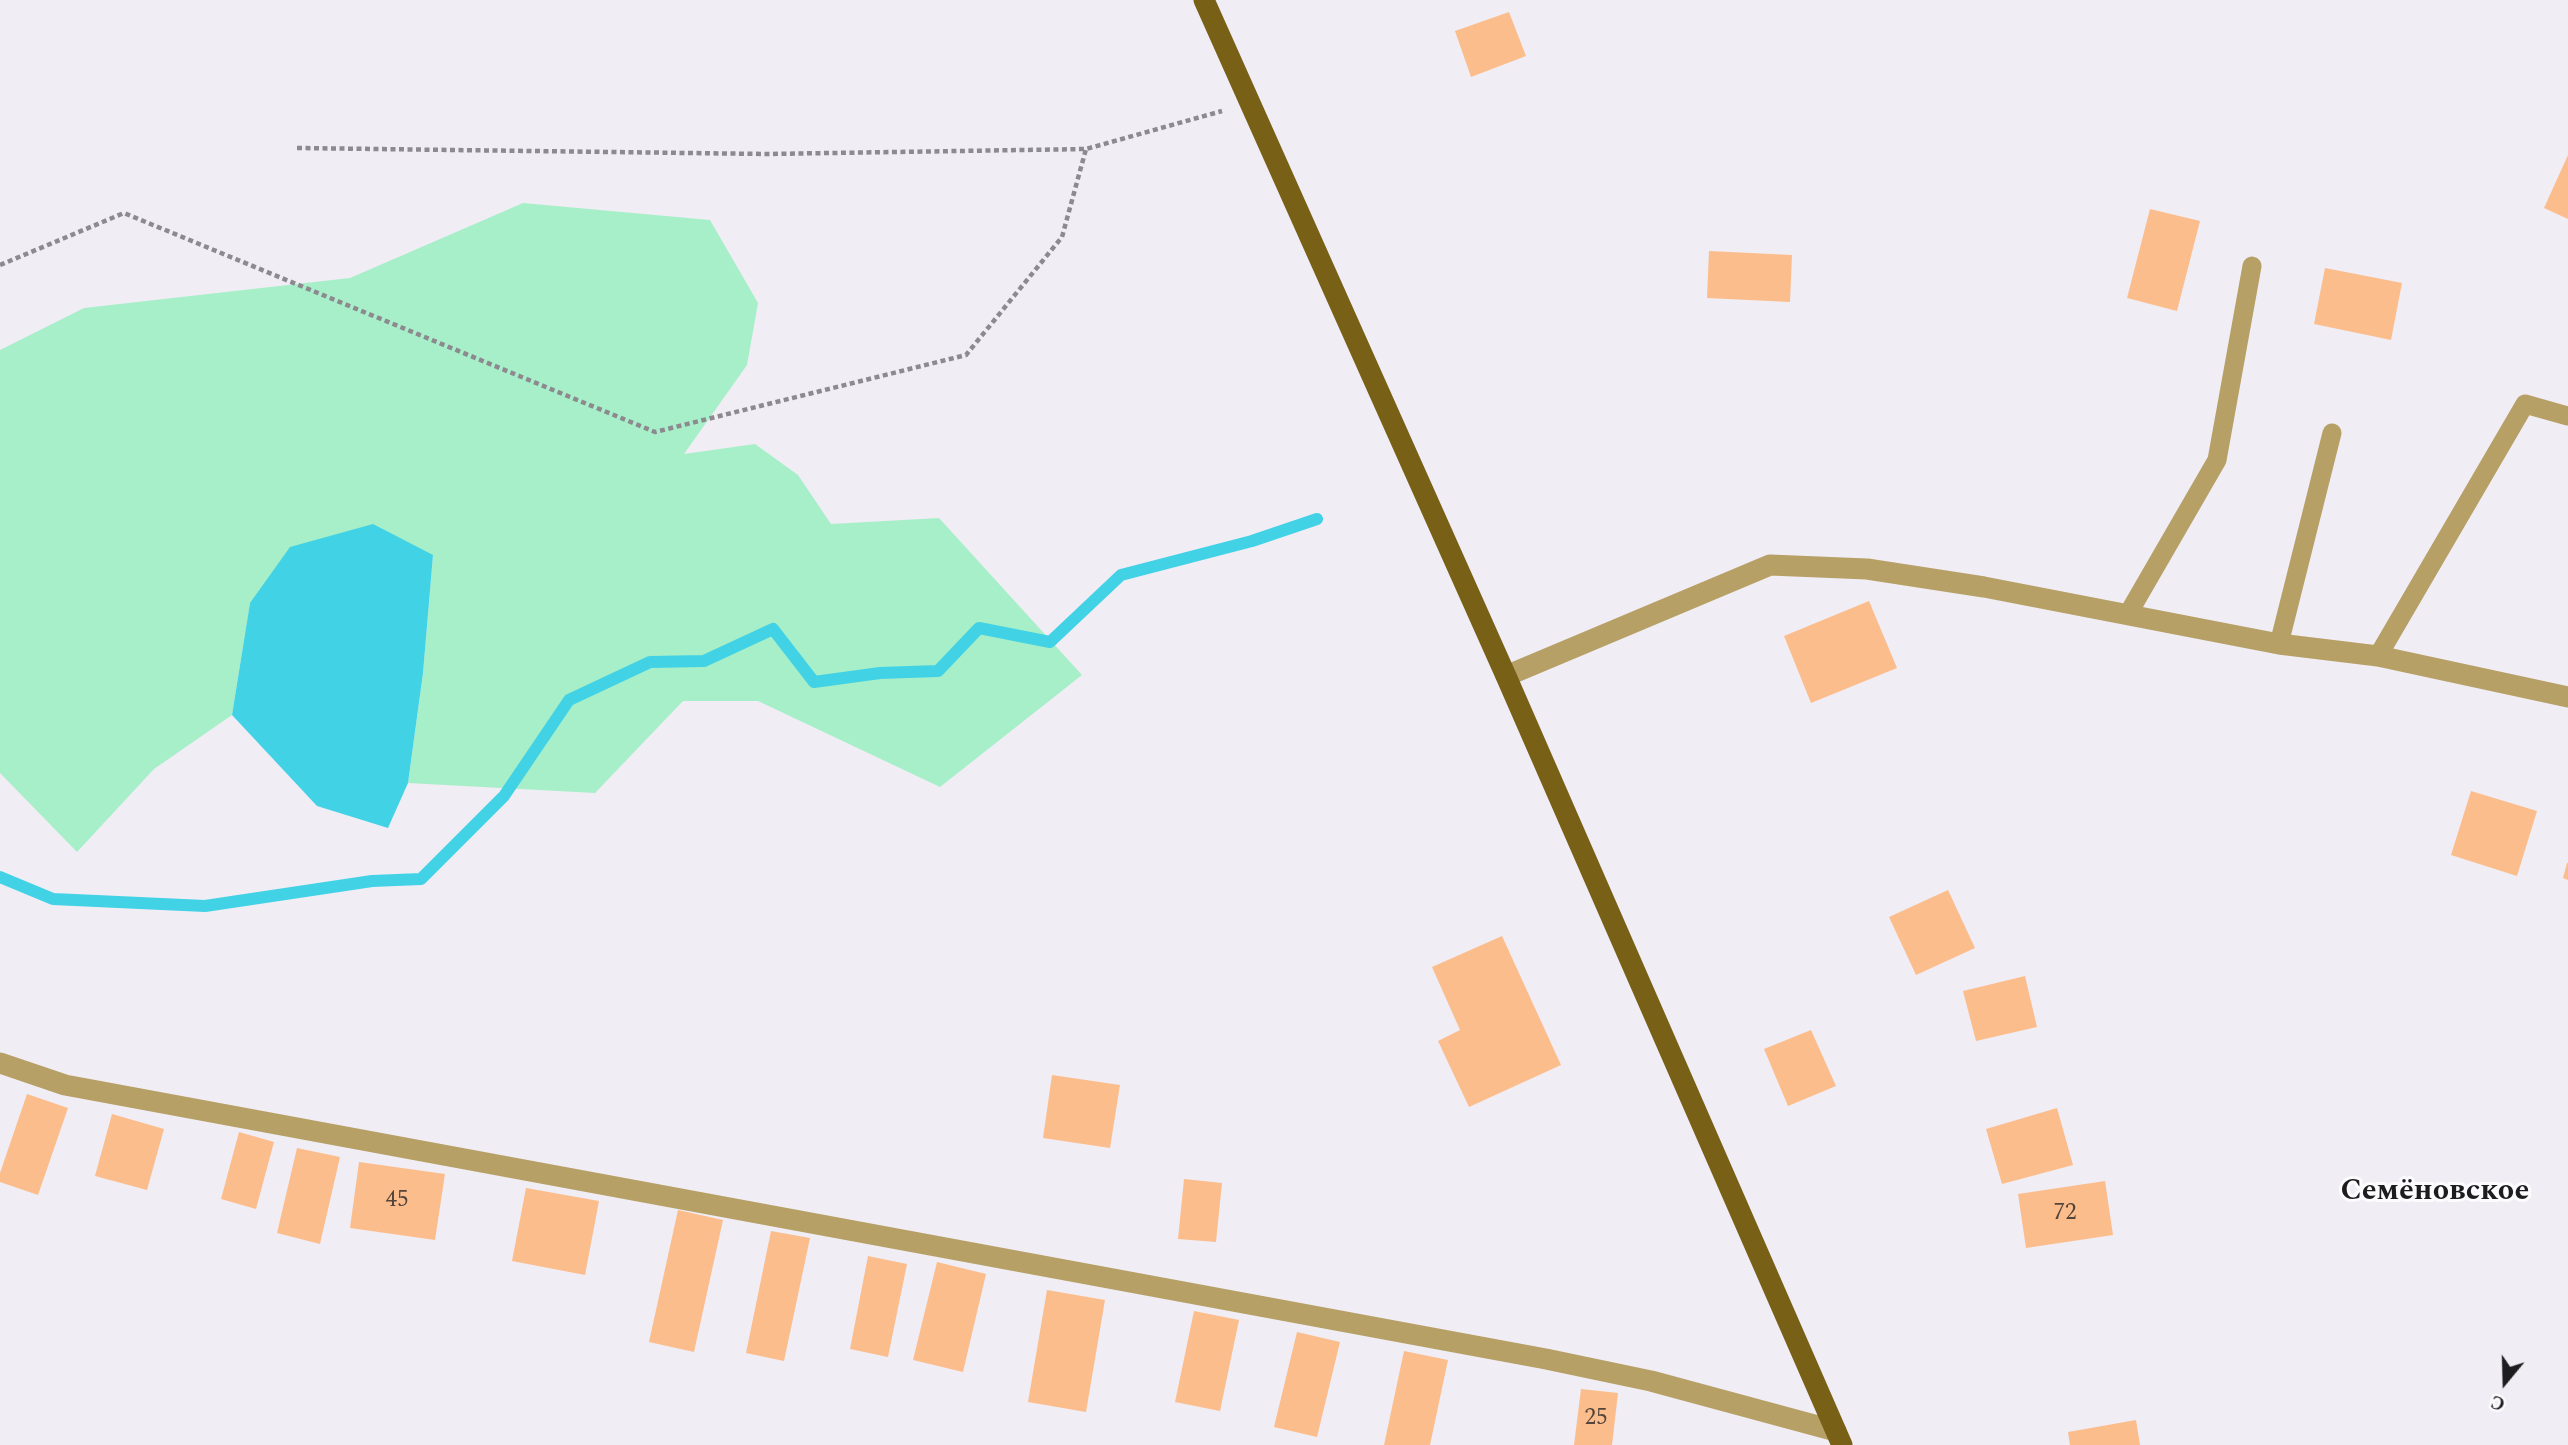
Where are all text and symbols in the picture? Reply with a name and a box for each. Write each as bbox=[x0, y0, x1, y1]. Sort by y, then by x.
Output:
district label: Семёновское bbox=[2341, 1175, 2529, 1211]
house number: 45 bbox=[386, 1187, 408, 1215]
house number: 72 bbox=[2054, 1200, 2076, 1228]
north arrow bbox=[2470, 1347, 2540, 1417]
text: С bbox=[2487, 1386, 2509, 1418]
house number: 25 bbox=[1585, 1405, 1607, 1433]

